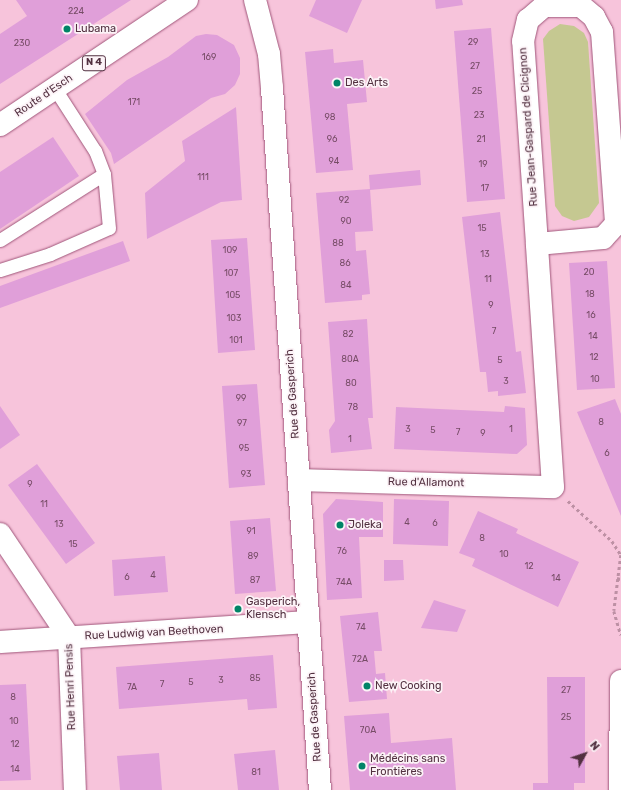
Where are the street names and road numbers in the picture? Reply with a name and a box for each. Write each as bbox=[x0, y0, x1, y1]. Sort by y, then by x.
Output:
street label: Rue Jean-Gaspard de Cicignon bbox=[517, 47, 541, 207]
road number: N 4 bbox=[81, 55, 107, 71]
street label: Route d'Esch bbox=[12, 72, 76, 120]
street label: Rue de Gasperich bbox=[283, 349, 303, 439]
street label: Rue d'Allamont bbox=[388, 476, 464, 490]
street label: Rue Ludwig van Beethoven bbox=[84, 623, 224, 643]
street label: Rue Henri Pensis bbox=[63, 643, 79, 731]
street label: Rue de Gasperich bbox=[305, 672, 325, 762]

